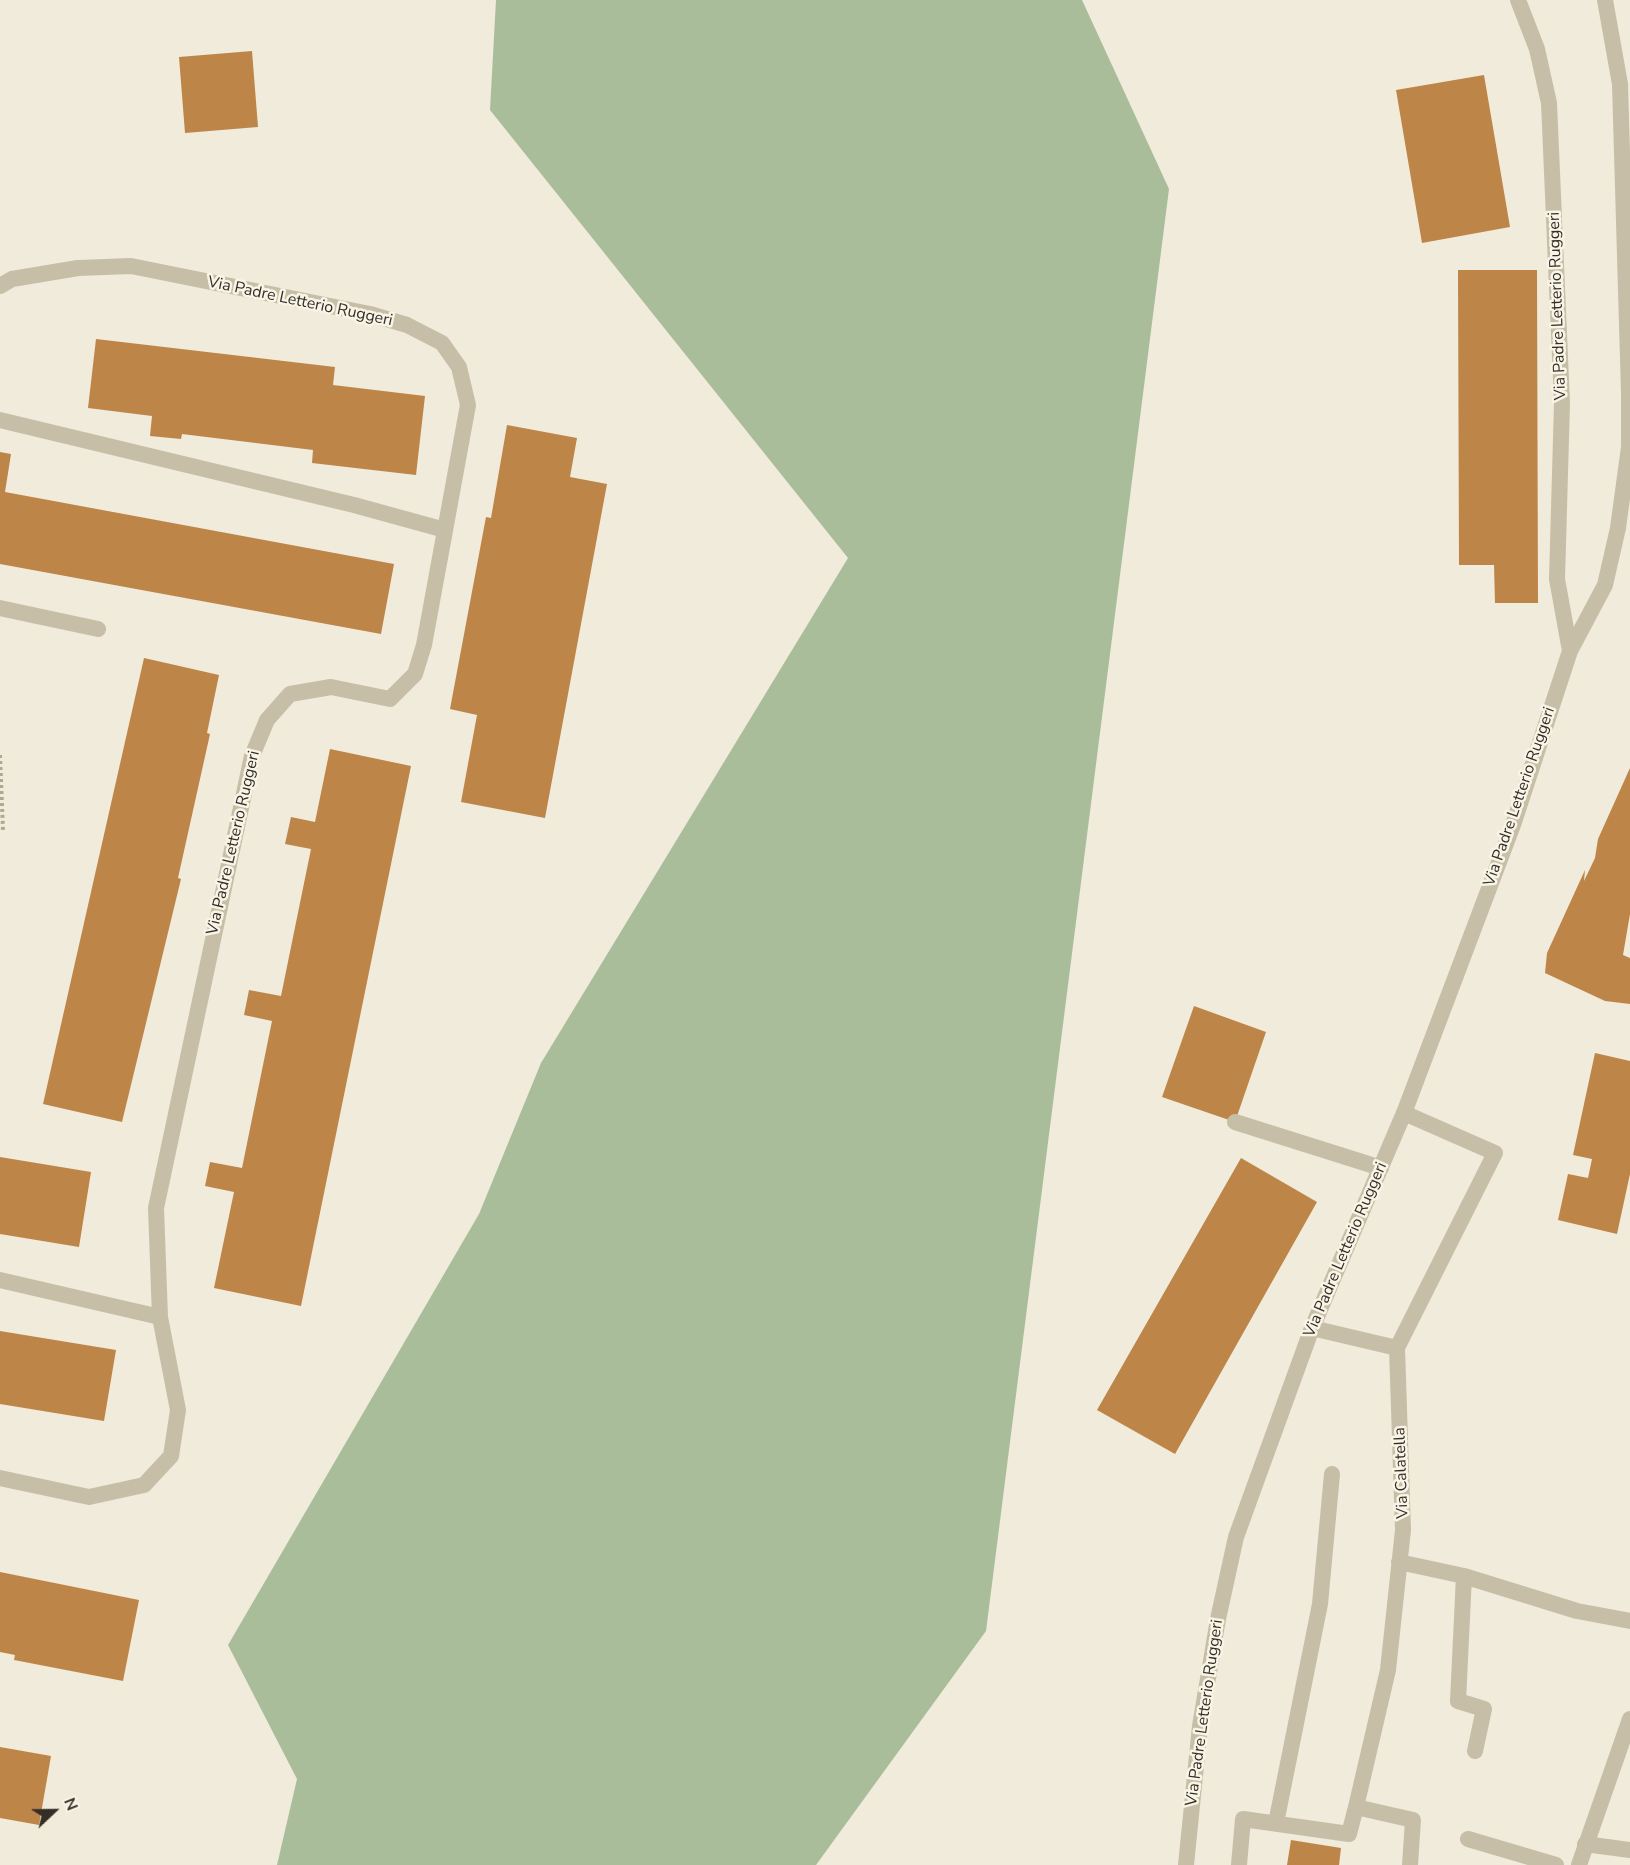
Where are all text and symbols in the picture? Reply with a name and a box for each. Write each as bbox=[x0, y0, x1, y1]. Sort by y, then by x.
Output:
street label: Via Padre Letterio Ruggeri bbox=[1545, 211, 1571, 401]
street label: Via Padre Letterio Ruggeri bbox=[206, 273, 394, 331]
street label: Via Padre Letterio Ruggeri bbox=[1480, 705, 1560, 889]
street label: Via Padre Letterio Ruggeri bbox=[203, 749, 265, 937]
street label: Via Padre Letterio Ruggeri bbox=[1300, 1159, 1392, 1341]
street label: Via Calatella bbox=[1391, 1427, 1413, 1519]
street label: Via Padre Letterio Ruggeri bbox=[1182, 1618, 1228, 1808]
north arrow bbox=[24, 1781, 84, 1841]
text: N bbox=[58, 1795, 83, 1814]

